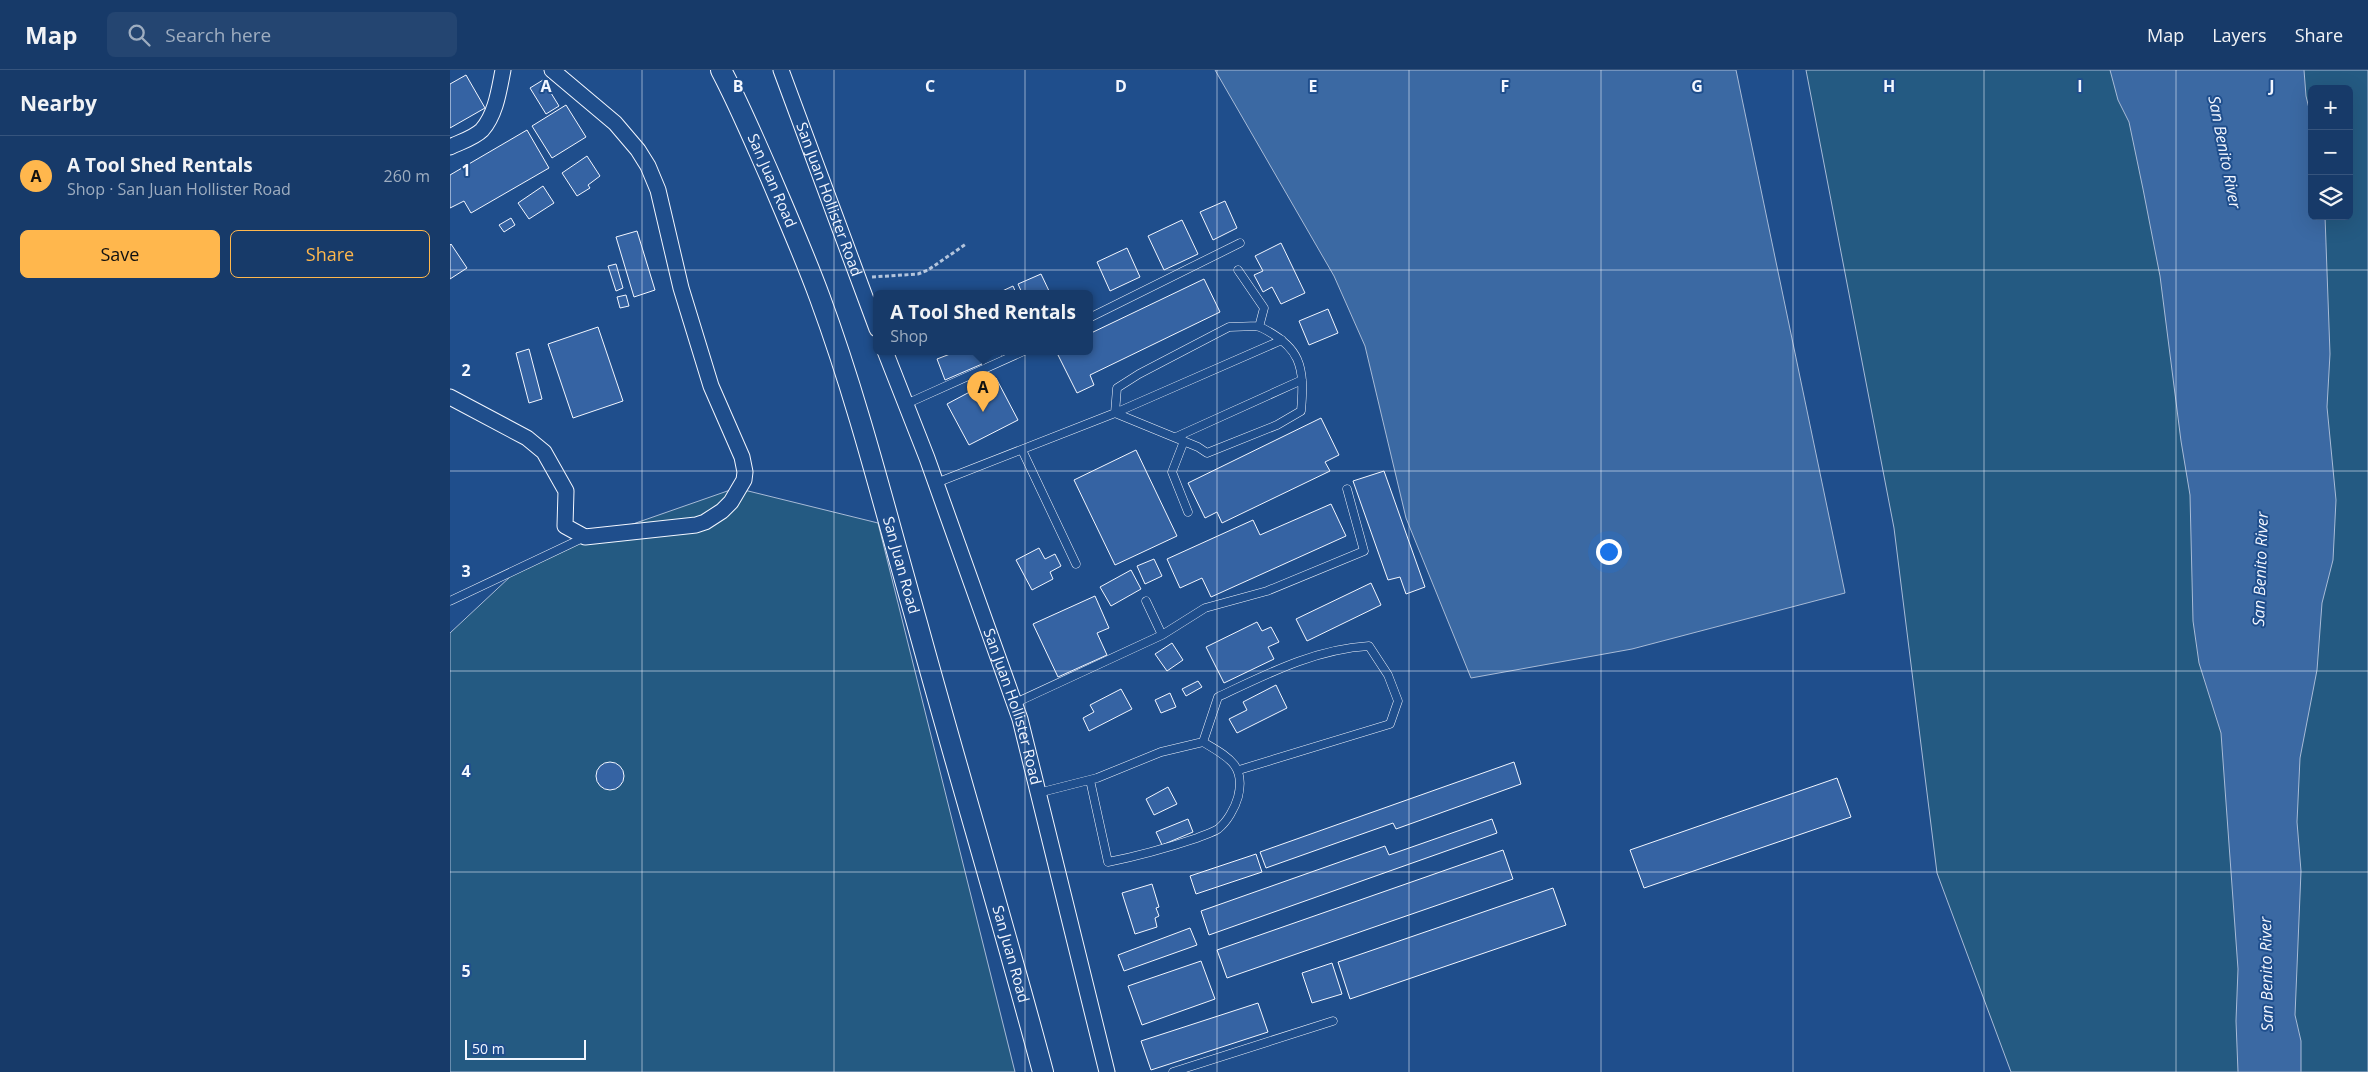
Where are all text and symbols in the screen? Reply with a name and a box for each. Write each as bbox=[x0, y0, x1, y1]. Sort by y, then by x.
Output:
search box bbox=[107, 12, 457, 57]
text: Map bbox=[25, 18, 77, 51]
icon: search bbox=[125, 21, 153, 49]
text: Search here bbox=[165, 22, 271, 48]
text: Map bbox=[2147, 23, 2184, 47]
text: Layers bbox=[2212, 23, 2267, 47]
text: Share bbox=[2295, 23, 2343, 47]
text: A bbox=[540, 75, 552, 97]
text: B bbox=[733, 75, 743, 97]
text: C bbox=[925, 75, 935, 97]
text: D bbox=[1115, 75, 1127, 97]
text: E bbox=[1309, 75, 1318, 97]
text: F bbox=[1501, 75, 1509, 97]
text: G bbox=[1691, 75, 1703, 97]
text: H bbox=[1883, 75, 1895, 97]
text: I bbox=[2077, 75, 2083, 97]
text: J bbox=[2267, 75, 2275, 97]
map controls bbox=[2308, 85, 2353, 220]
button: + bbox=[2308, 85, 2353, 130]
text: Nearby bbox=[20, 89, 97, 117]
water label: San Benito River bbox=[2203, 94, 2247, 211]
street label: San Juan Hollister Road bbox=[792, 119, 868, 279]
street label: San Juan Road bbox=[744, 130, 802, 230]
button: − bbox=[2308, 130, 2353, 175]
text: A Tool Shed Rentals bbox=[67, 152, 253, 178]
text: 1 bbox=[461, 159, 471, 181]
text: A bbox=[30, 165, 42, 187]
text: 260 m bbox=[384, 165, 430, 187]
button: layers bbox=[2308, 175, 2353, 220]
text: Shop · San Juan Hollister Road bbox=[67, 178, 291, 200]
button: Save bbox=[20, 230, 220, 278]
button: Share bbox=[230, 230, 430, 278]
popup bbox=[873, 290, 1093, 355]
text: A Tool Shed Rentals bbox=[890, 299, 1076, 325]
text: Shop bbox=[890, 325, 928, 347]
text: 2 bbox=[461, 359, 471, 381]
pin: A bbox=[967, 371, 999, 412]
water label: San Benito River bbox=[2247, 511, 2273, 627]
street label: San Juan Road bbox=[879, 514, 925, 616]
your location bbox=[1596, 539, 1622, 565]
text: 3 bbox=[461, 560, 471, 582]
street label: San Juan Hollister Road bbox=[980, 625, 1047, 787]
text: 4 bbox=[461, 760, 471, 782]
street label: San Juan Road bbox=[988, 903, 1035, 1005]
water label: San Benito River bbox=[2254, 916, 2278, 1031]
text: 5 bbox=[461, 960, 471, 982]
scale bar bbox=[465, 1037, 586, 1060]
text: 50 m bbox=[472, 1039, 505, 1058]

